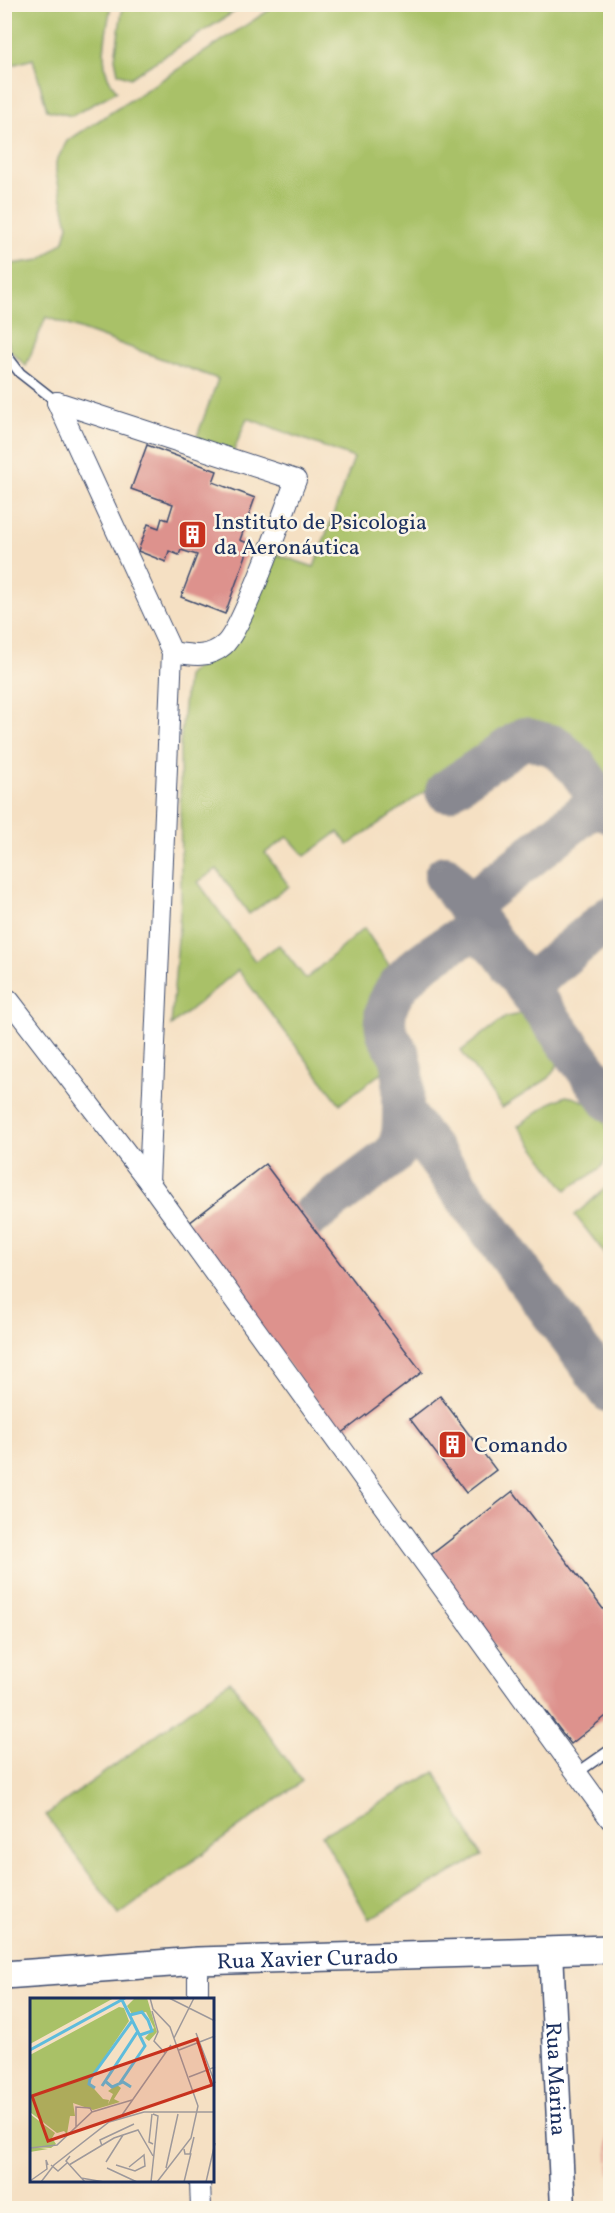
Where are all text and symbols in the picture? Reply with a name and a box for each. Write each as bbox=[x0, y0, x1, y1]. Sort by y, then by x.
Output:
place label: Instituto de Psicologia da Aeronáutica bbox=[214, 508, 427, 564]
building icon: Instituto de Psicologia da Aeronáutica bbox=[177, 518, 209, 550]
building icon: Comando bbox=[437, 1428, 469, 1460]
place label: Comando bbox=[474, 1431, 568, 1462]
street label: Rua Xavier Curado bbox=[216, 1942, 399, 1978]
inset map bbox=[30, 1998, 214, 2183]
street label: Rua Marina bbox=[536, 2021, 573, 2137]

